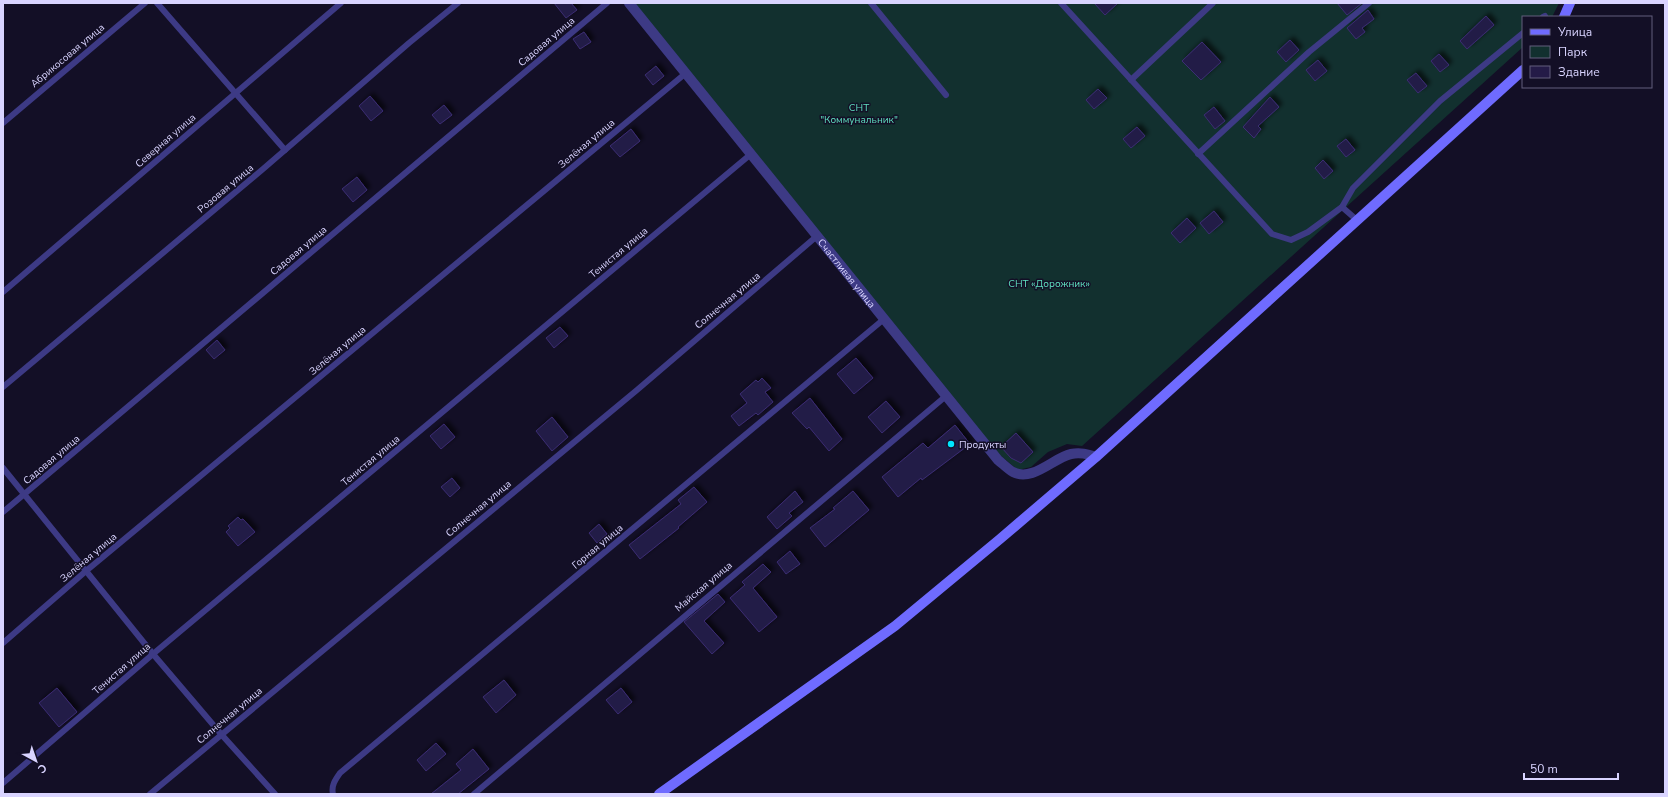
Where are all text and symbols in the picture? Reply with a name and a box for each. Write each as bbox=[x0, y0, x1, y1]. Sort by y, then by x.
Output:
street label: Садовая улица bbox=[515, 14, 578, 70]
legend bbox=[1522, 16, 1652, 88]
street label: Абрикосовая улица bbox=[28, 21, 108, 91]
text: Улица bbox=[1557, 24, 1592, 40]
text: Парк bbox=[1558, 44, 1588, 60]
text: Здание bbox=[1558, 64, 1600, 80]
park label: СНТ "Коммунальник" bbox=[820, 101, 898, 127]
street label: Северная улица bbox=[132, 111, 199, 171]
street label: Зелёная улица bbox=[555, 116, 618, 172]
street label: Розовая улица bbox=[195, 161, 257, 216]
street label: Садовая улица bbox=[267, 223, 330, 279]
street label: Тенистая улица bbox=[586, 224, 651, 282]
street label: Счастливая улица bbox=[814, 236, 878, 311]
street label: Солнечная улица bbox=[692, 269, 763, 332]
park label: СНТ «Дорожник» bbox=[1008, 277, 1090, 291]
street label: Зелёная улица bbox=[306, 323, 369, 379]
street label: Садовая улица bbox=[20, 432, 83, 488]
street label: Тенистая улица bbox=[338, 432, 403, 490]
place label: Продукты bbox=[959, 438, 1006, 452]
marker: Продукты bbox=[946, 439, 956, 449]
street label: Солнечная улица bbox=[443, 477, 514, 540]
street label: Горная улица bbox=[569, 521, 626, 572]
street label: Зелёная улица bbox=[57, 530, 120, 586]
street label: Майская улица bbox=[672, 559, 735, 615]
street label: Тенистая улица bbox=[90, 640, 154, 698]
street label: Солнечная улица bbox=[194, 684, 265, 747]
north arrow bbox=[16, 741, 56, 781]
scale bar bbox=[1524, 755, 1618, 781]
text: С bbox=[34, 760, 50, 777]
text: 50 m bbox=[1530, 761, 1558, 777]

